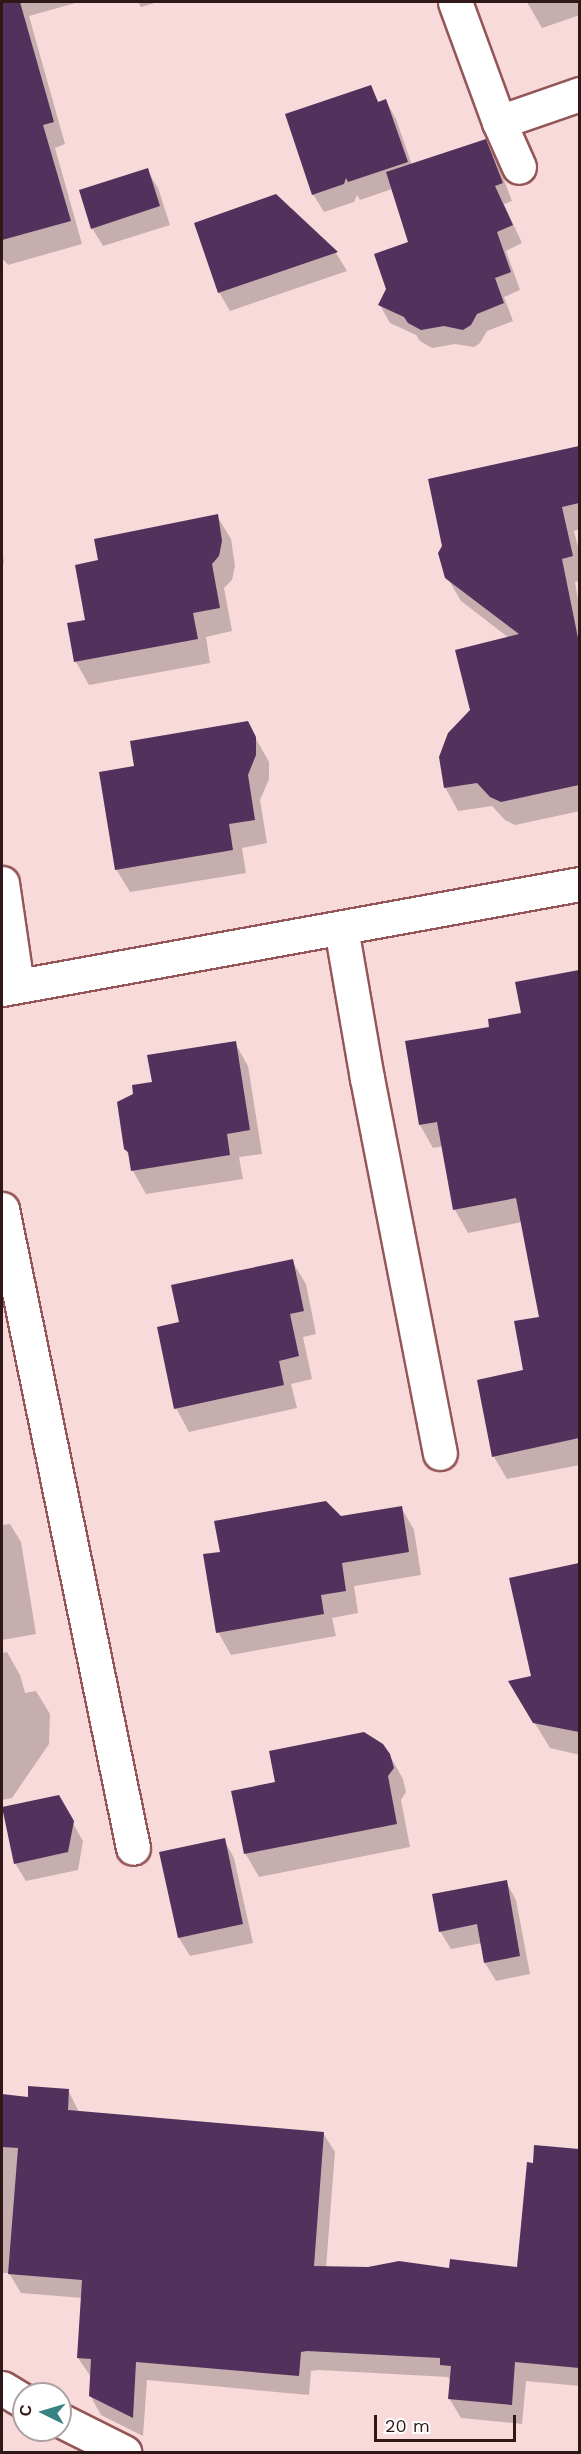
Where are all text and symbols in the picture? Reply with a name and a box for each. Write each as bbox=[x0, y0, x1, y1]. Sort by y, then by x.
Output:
north arrow bbox=[12, 2382, 72, 2442]
scale bar bbox=[377, 2403, 520, 2441]
text: С bbox=[16, 2404, 36, 2417]
text: 20 m bbox=[385, 2415, 430, 2436]

